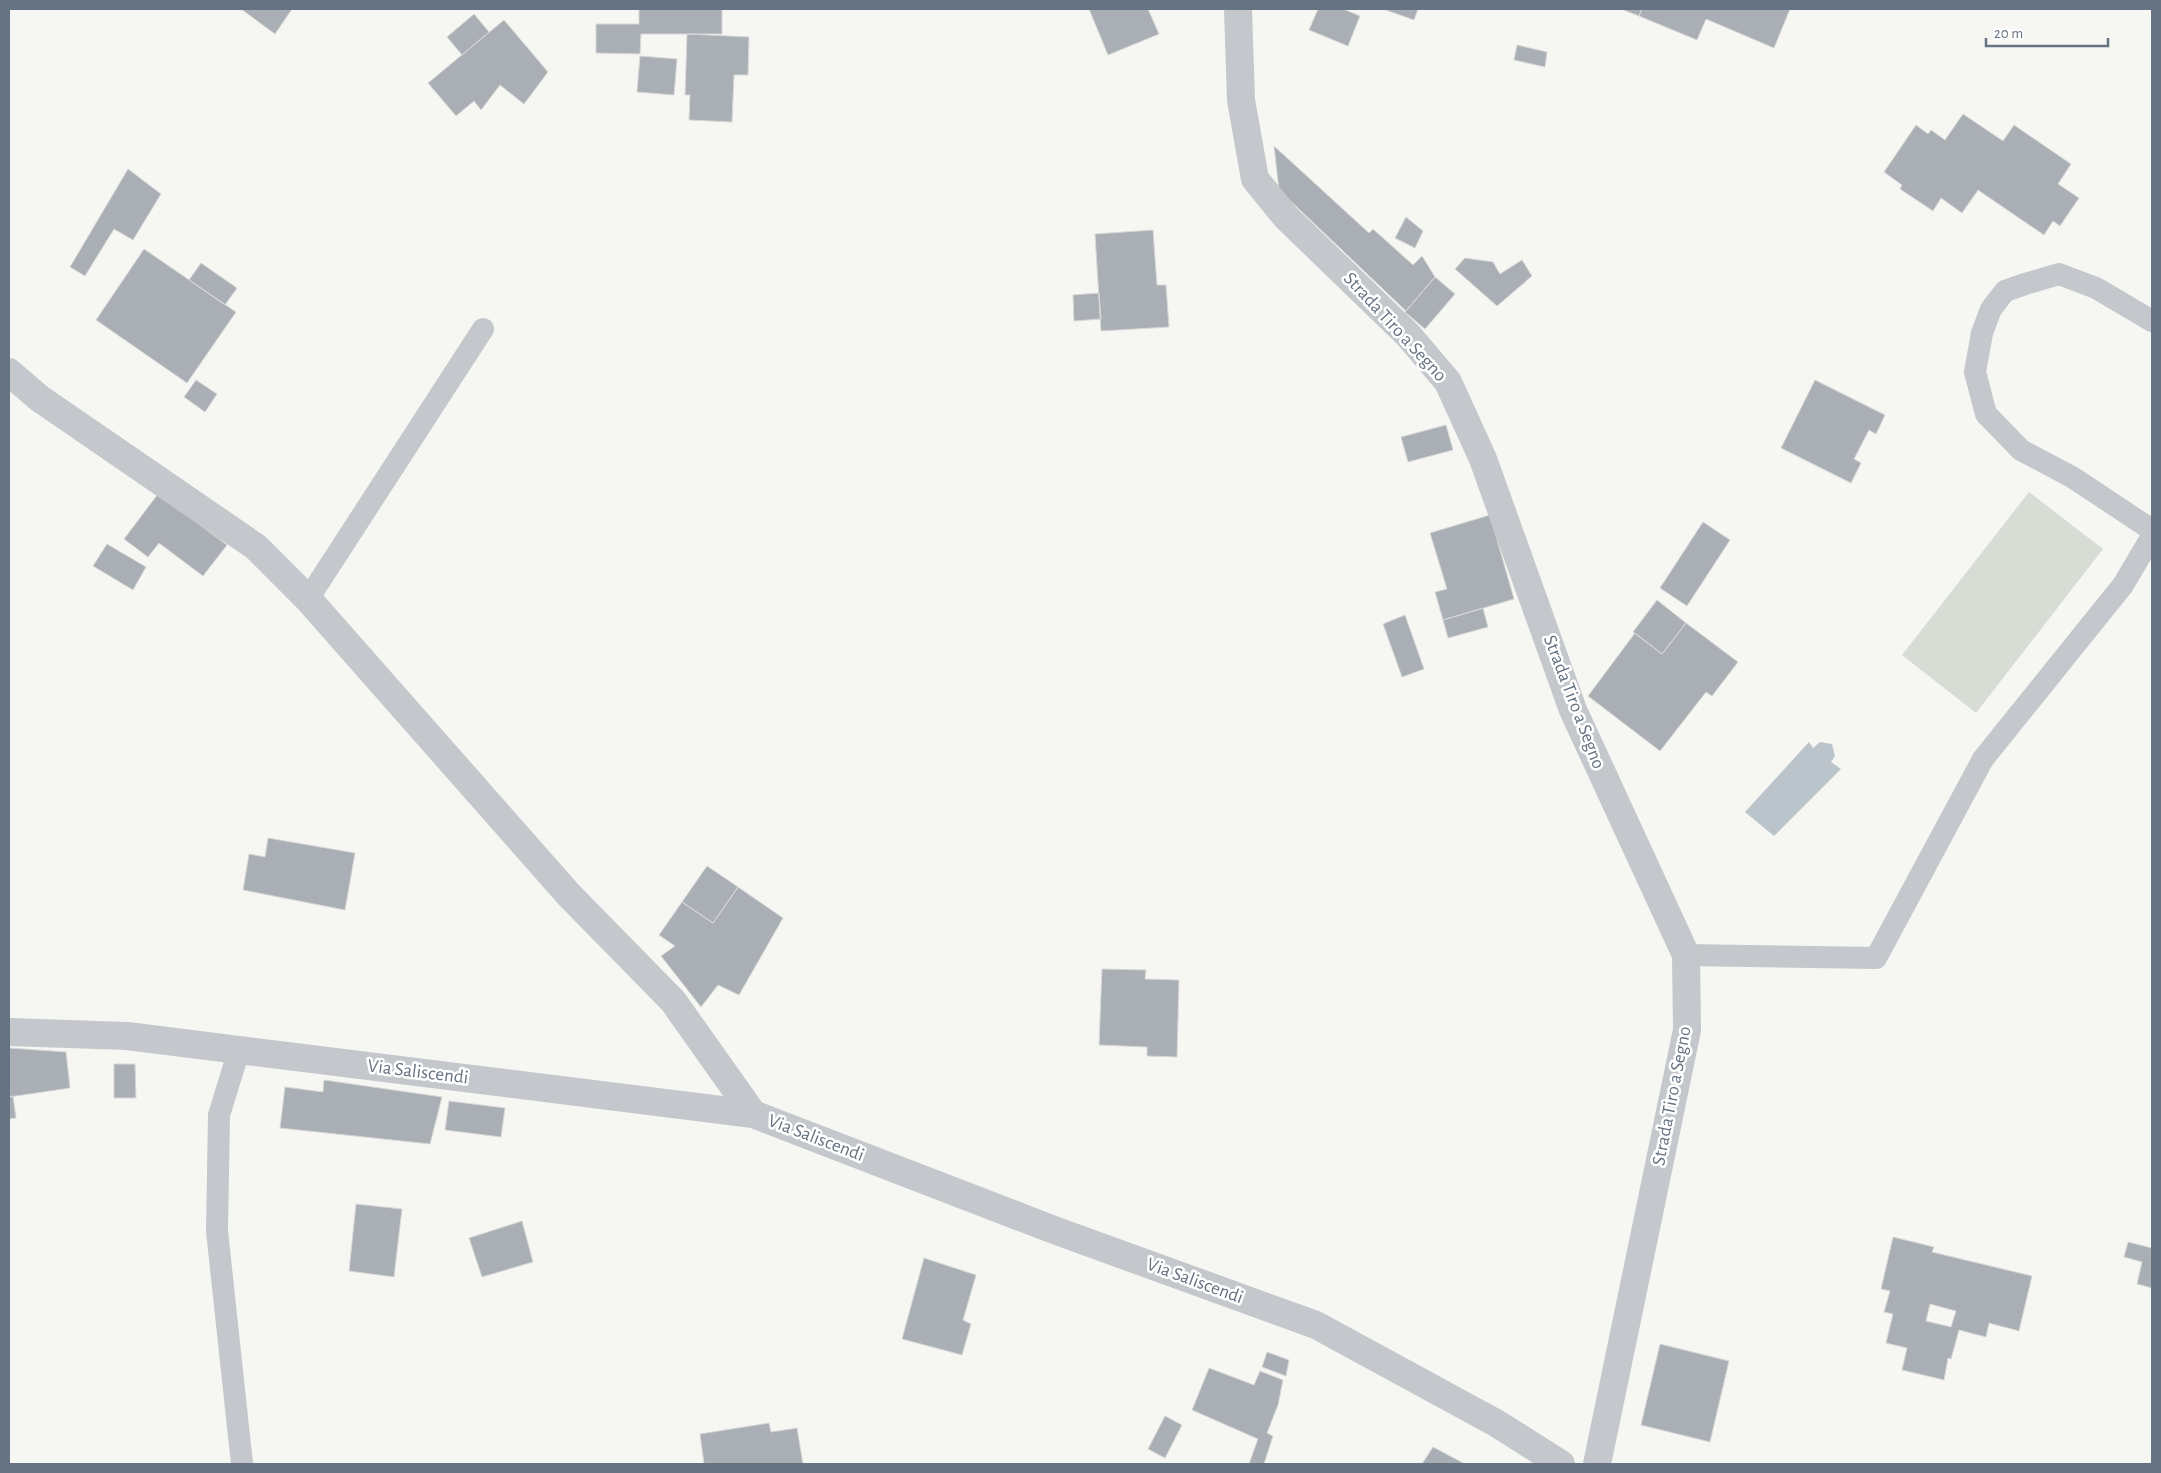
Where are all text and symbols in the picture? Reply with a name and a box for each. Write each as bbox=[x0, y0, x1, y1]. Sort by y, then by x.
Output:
scale bar bbox=[1986, 15, 2108, 47]
text: 20 m bbox=[1994, 26, 2023, 41]
street label: Strada Tiro a Segno bbox=[1340, 269, 1450, 385]
street label: Strada Tiro a Segno bbox=[1540, 633, 1608, 771]
street label: Strada Tiro a Segno bbox=[1649, 1025, 1695, 1167]
street label: Via Saliscendi bbox=[367, 1056, 469, 1088]
street label: Via Saliscendi bbox=[765, 1111, 867, 1165]
street label: Via Saliscendi bbox=[1144, 1255, 1246, 1307]

